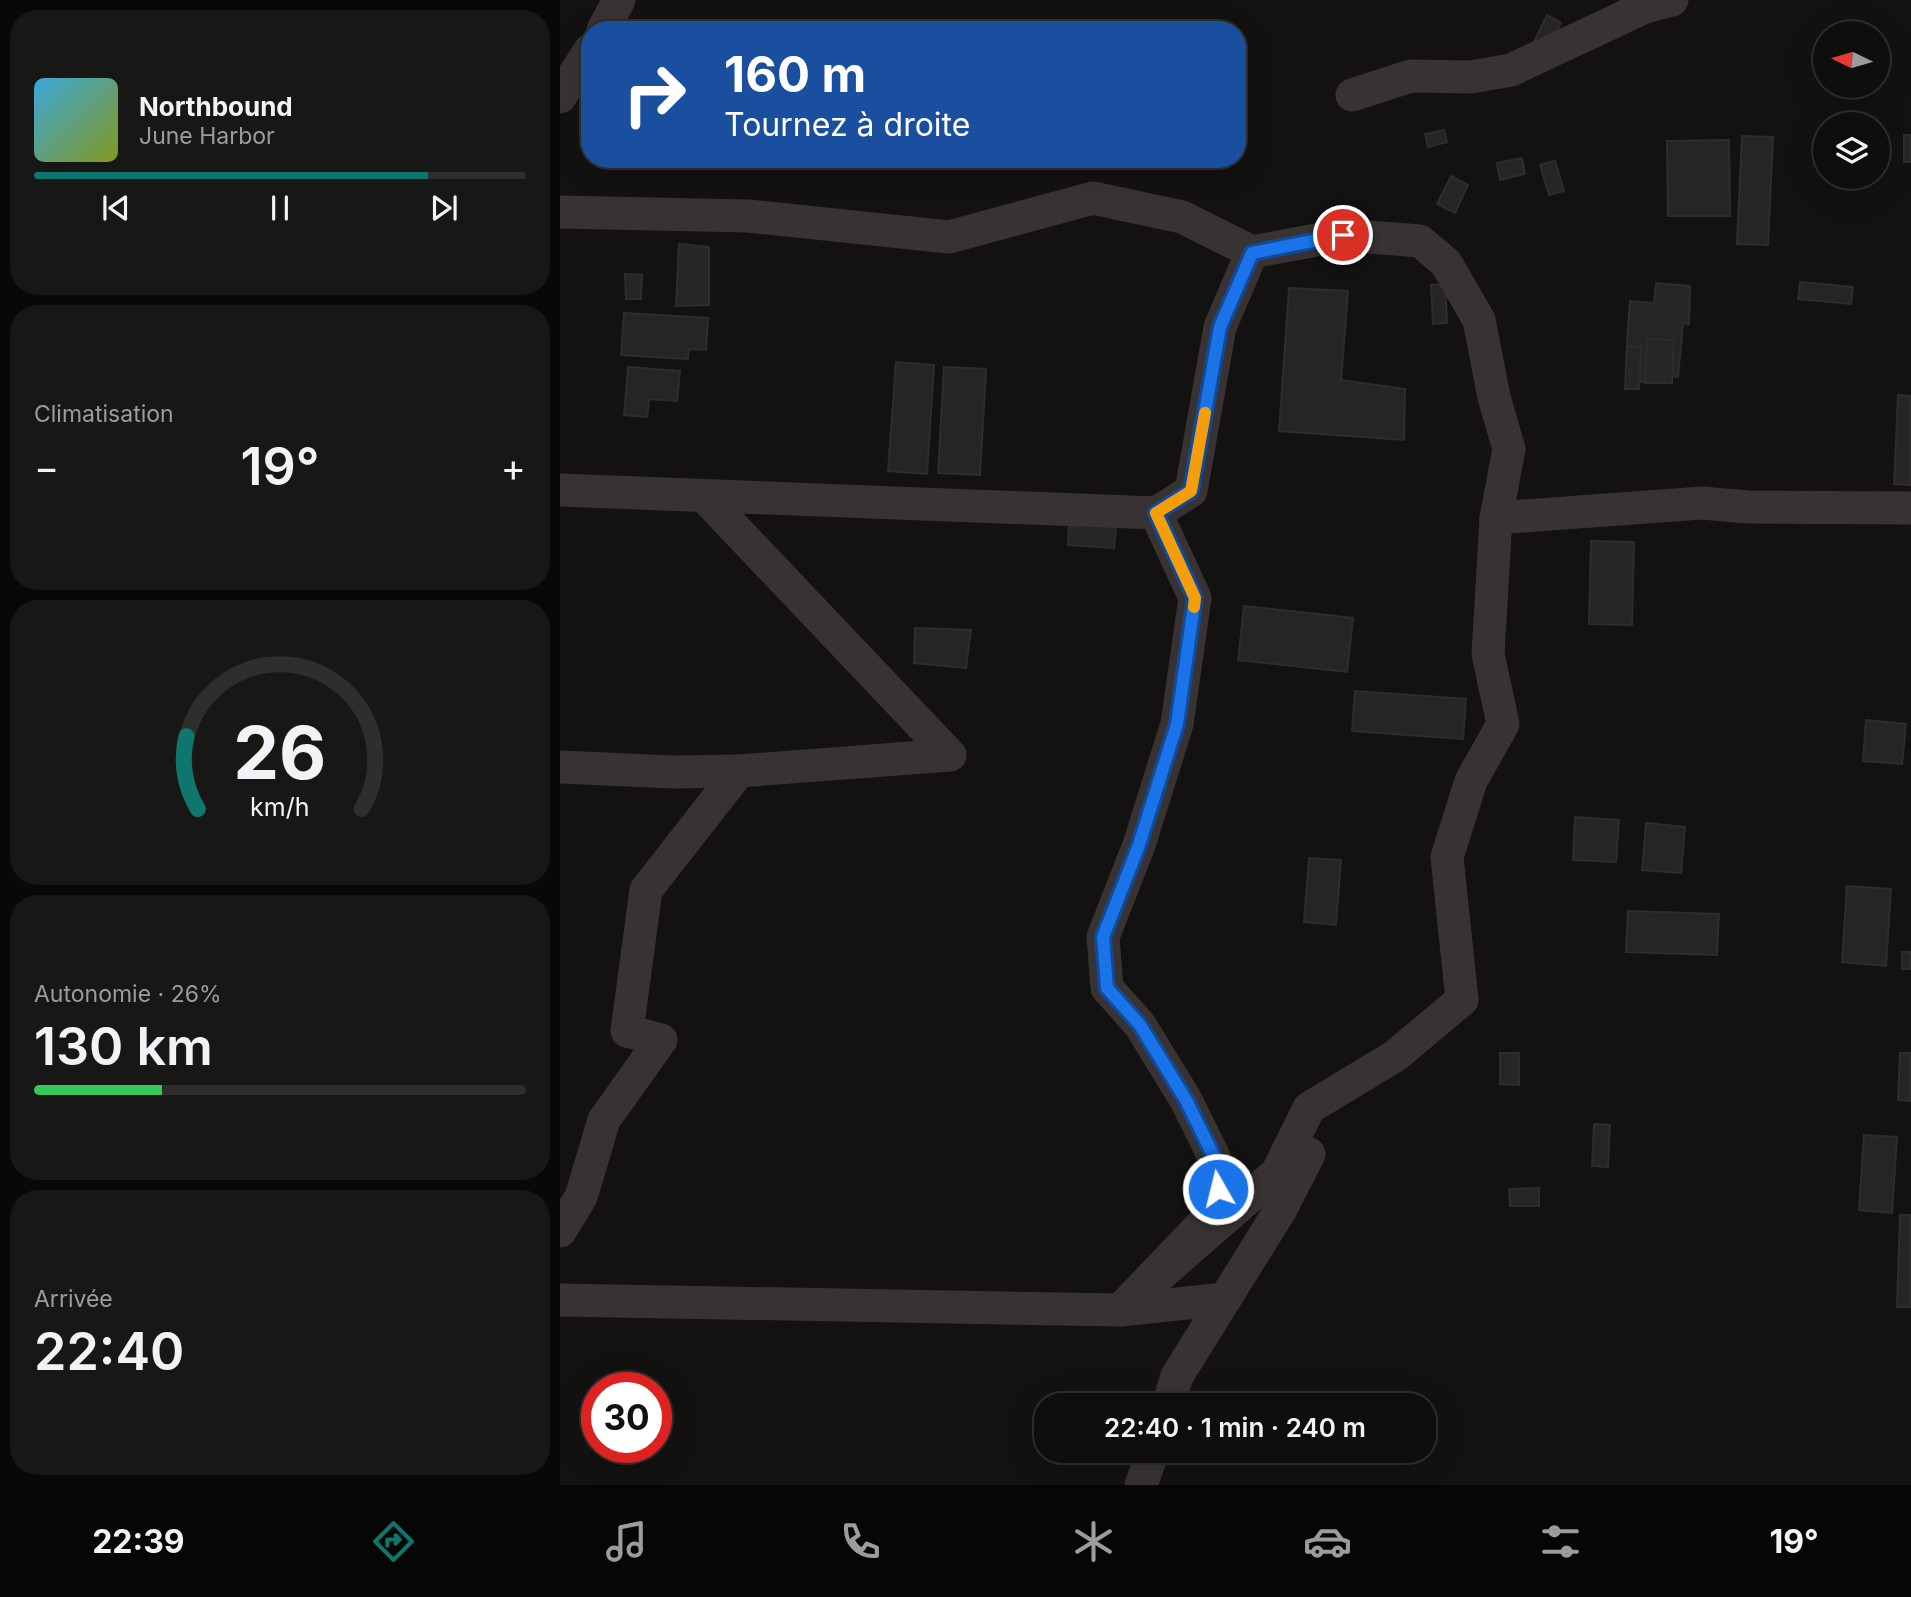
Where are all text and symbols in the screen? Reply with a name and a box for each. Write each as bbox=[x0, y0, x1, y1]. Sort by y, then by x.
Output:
north arrow bbox=[1813, 21, 1890, 98]
map controls bbox=[1813, 21, 1890, 189]
text: 160 m bbox=[724, 45, 866, 104]
icon: right bbox=[609, 49, 700, 140]
text: Northbound bbox=[139, 91, 293, 122]
text: Tournez à droite bbox=[724, 105, 970, 144]
button: layers bbox=[1813, 112, 1890, 189]
text: June Harbor bbox=[139, 122, 275, 150]
icon: previous bbox=[97, 189, 135, 227]
icon: pause bbox=[261, 189, 299, 227]
icon: next bbox=[425, 189, 463, 227]
pin bbox=[1313, 205, 1373, 265]
icon: arrive bbox=[1324, 216, 1362, 254]
text: Climatisation bbox=[34, 400, 174, 428]
text: 19° bbox=[240, 435, 320, 498]
text: − bbox=[34, 444, 59, 490]
text: + bbox=[501, 444, 526, 490]
text: 26 bbox=[233, 708, 327, 797]
text: km/h bbox=[250, 791, 310, 821]
text: Autonomie · 26% bbox=[34, 980, 222, 1008]
text: 130 km bbox=[34, 1015, 213, 1078]
position arrow bbox=[1181, 1152, 1255, 1226]
text: Arrivée bbox=[34, 1285, 113, 1313]
text: 22:40 bbox=[34, 1320, 184, 1383]
speed limit sign: 30 bbox=[581, 1372, 672, 1463]
text: 22:40 · 1 min · 240 m bbox=[1104, 1412, 1366, 1443]
icon: directions bbox=[369, 1517, 418, 1566]
icon: music bbox=[602, 1517, 651, 1566]
icon: phone bbox=[836, 1517, 885, 1566]
icon: climate bbox=[1069, 1517, 1118, 1566]
icon: car bbox=[1303, 1517, 1352, 1566]
icon: filters bbox=[1536, 1517, 1585, 1566]
text: 22:39 bbox=[92, 1522, 185, 1561]
text: 19° bbox=[1769, 1522, 1819, 1561]

